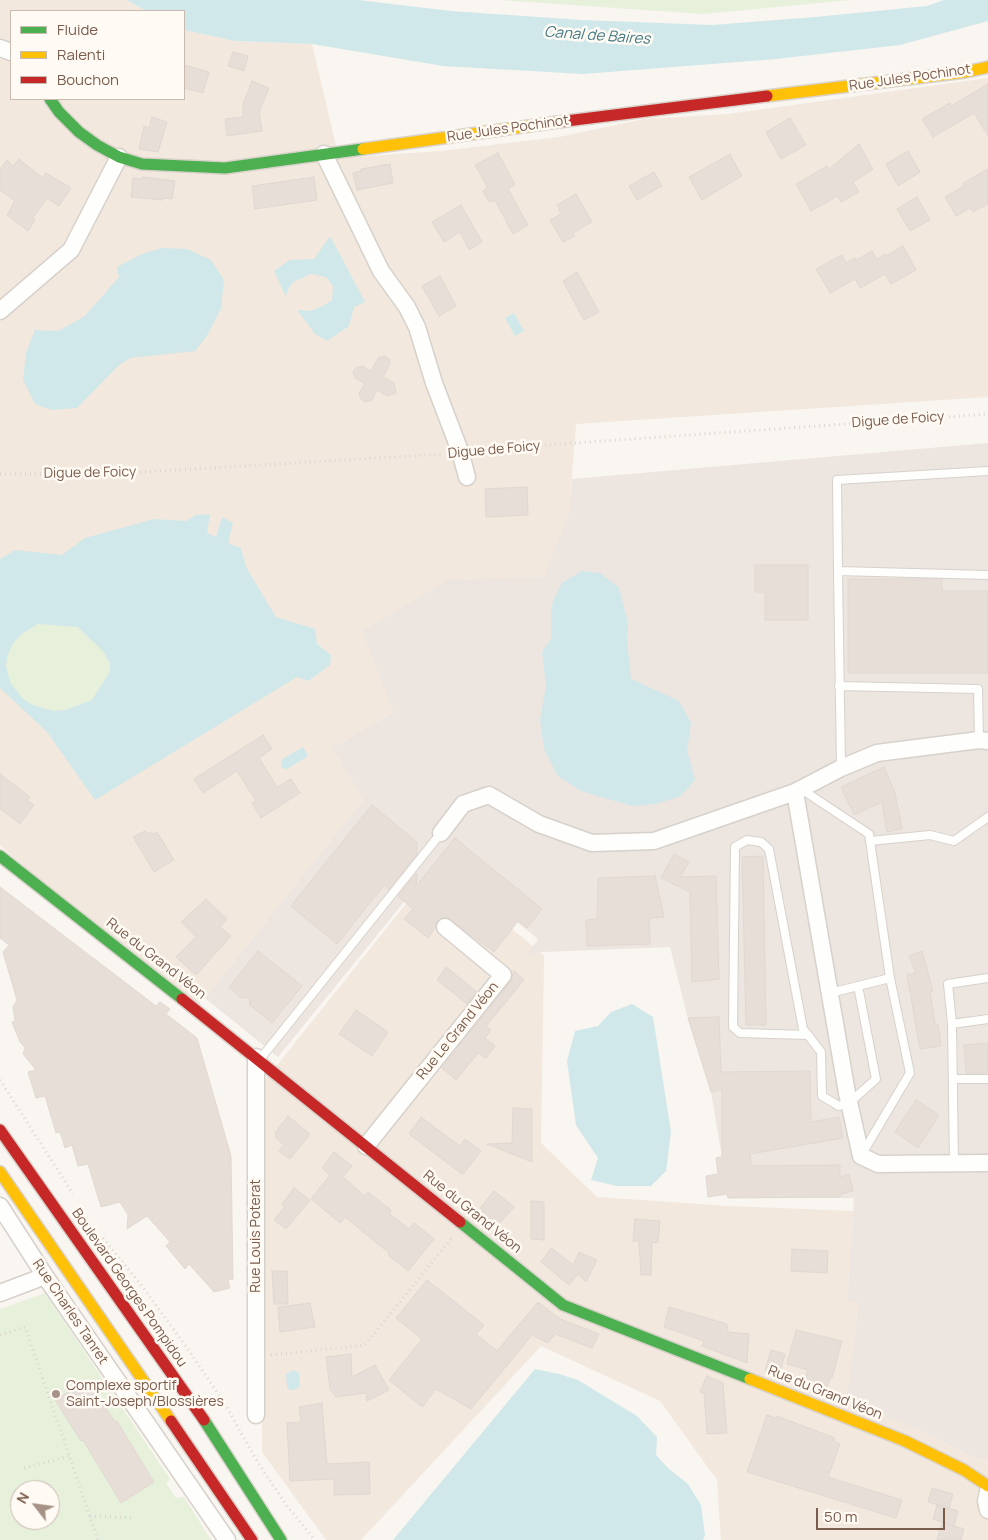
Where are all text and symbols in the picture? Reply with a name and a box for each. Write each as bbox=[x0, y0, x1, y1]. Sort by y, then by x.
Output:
legend bbox=[10, 10, 185, 100]
text: Fluide bbox=[57, 19, 98, 40]
water label: Canal de Baires bbox=[543, 23, 651, 49]
text: Ralenti bbox=[57, 44, 105, 65]
street label: Rue Jules Pochinot bbox=[848, 61, 972, 95]
text: Bouchon bbox=[57, 69, 119, 90]
street label: Rue Jules Pochinot bbox=[446, 112, 570, 146]
street label: Digue de Foicy bbox=[851, 408, 945, 432]
street label: Digue de Foicy bbox=[447, 438, 541, 462]
street label: Digue de Foicy bbox=[43, 464, 137, 482]
street label: Rue du Grand Véon bbox=[103, 915, 209, 1003]
street label: Rue Le Grand Véon bbox=[414, 979, 502, 1083]
street label: Rue du Grand Véon bbox=[419, 1167, 525, 1257]
street label: Rue Louis Poterat bbox=[248, 1179, 264, 1293]
street label: Boulevard Georges Pompidou bbox=[68, 1206, 190, 1370]
street label: Rue Charles Tanret bbox=[29, 1256, 111, 1368]
street label: Rue du Grand Véon bbox=[765, 1362, 885, 1424]
place label: Complexe sportif Saint-Joseph/Blossières bbox=[66, 1378, 224, 1410]
marker: Complexe sportif Saint-Joseph/Blossières bbox=[50, 1388, 62, 1400]
north arrow bbox=[10, 1480, 60, 1530]
text: N bbox=[12, 1489, 33, 1507]
scale bar bbox=[818, 1498, 947, 1530]
text: 50 m bbox=[824, 1506, 858, 1527]

